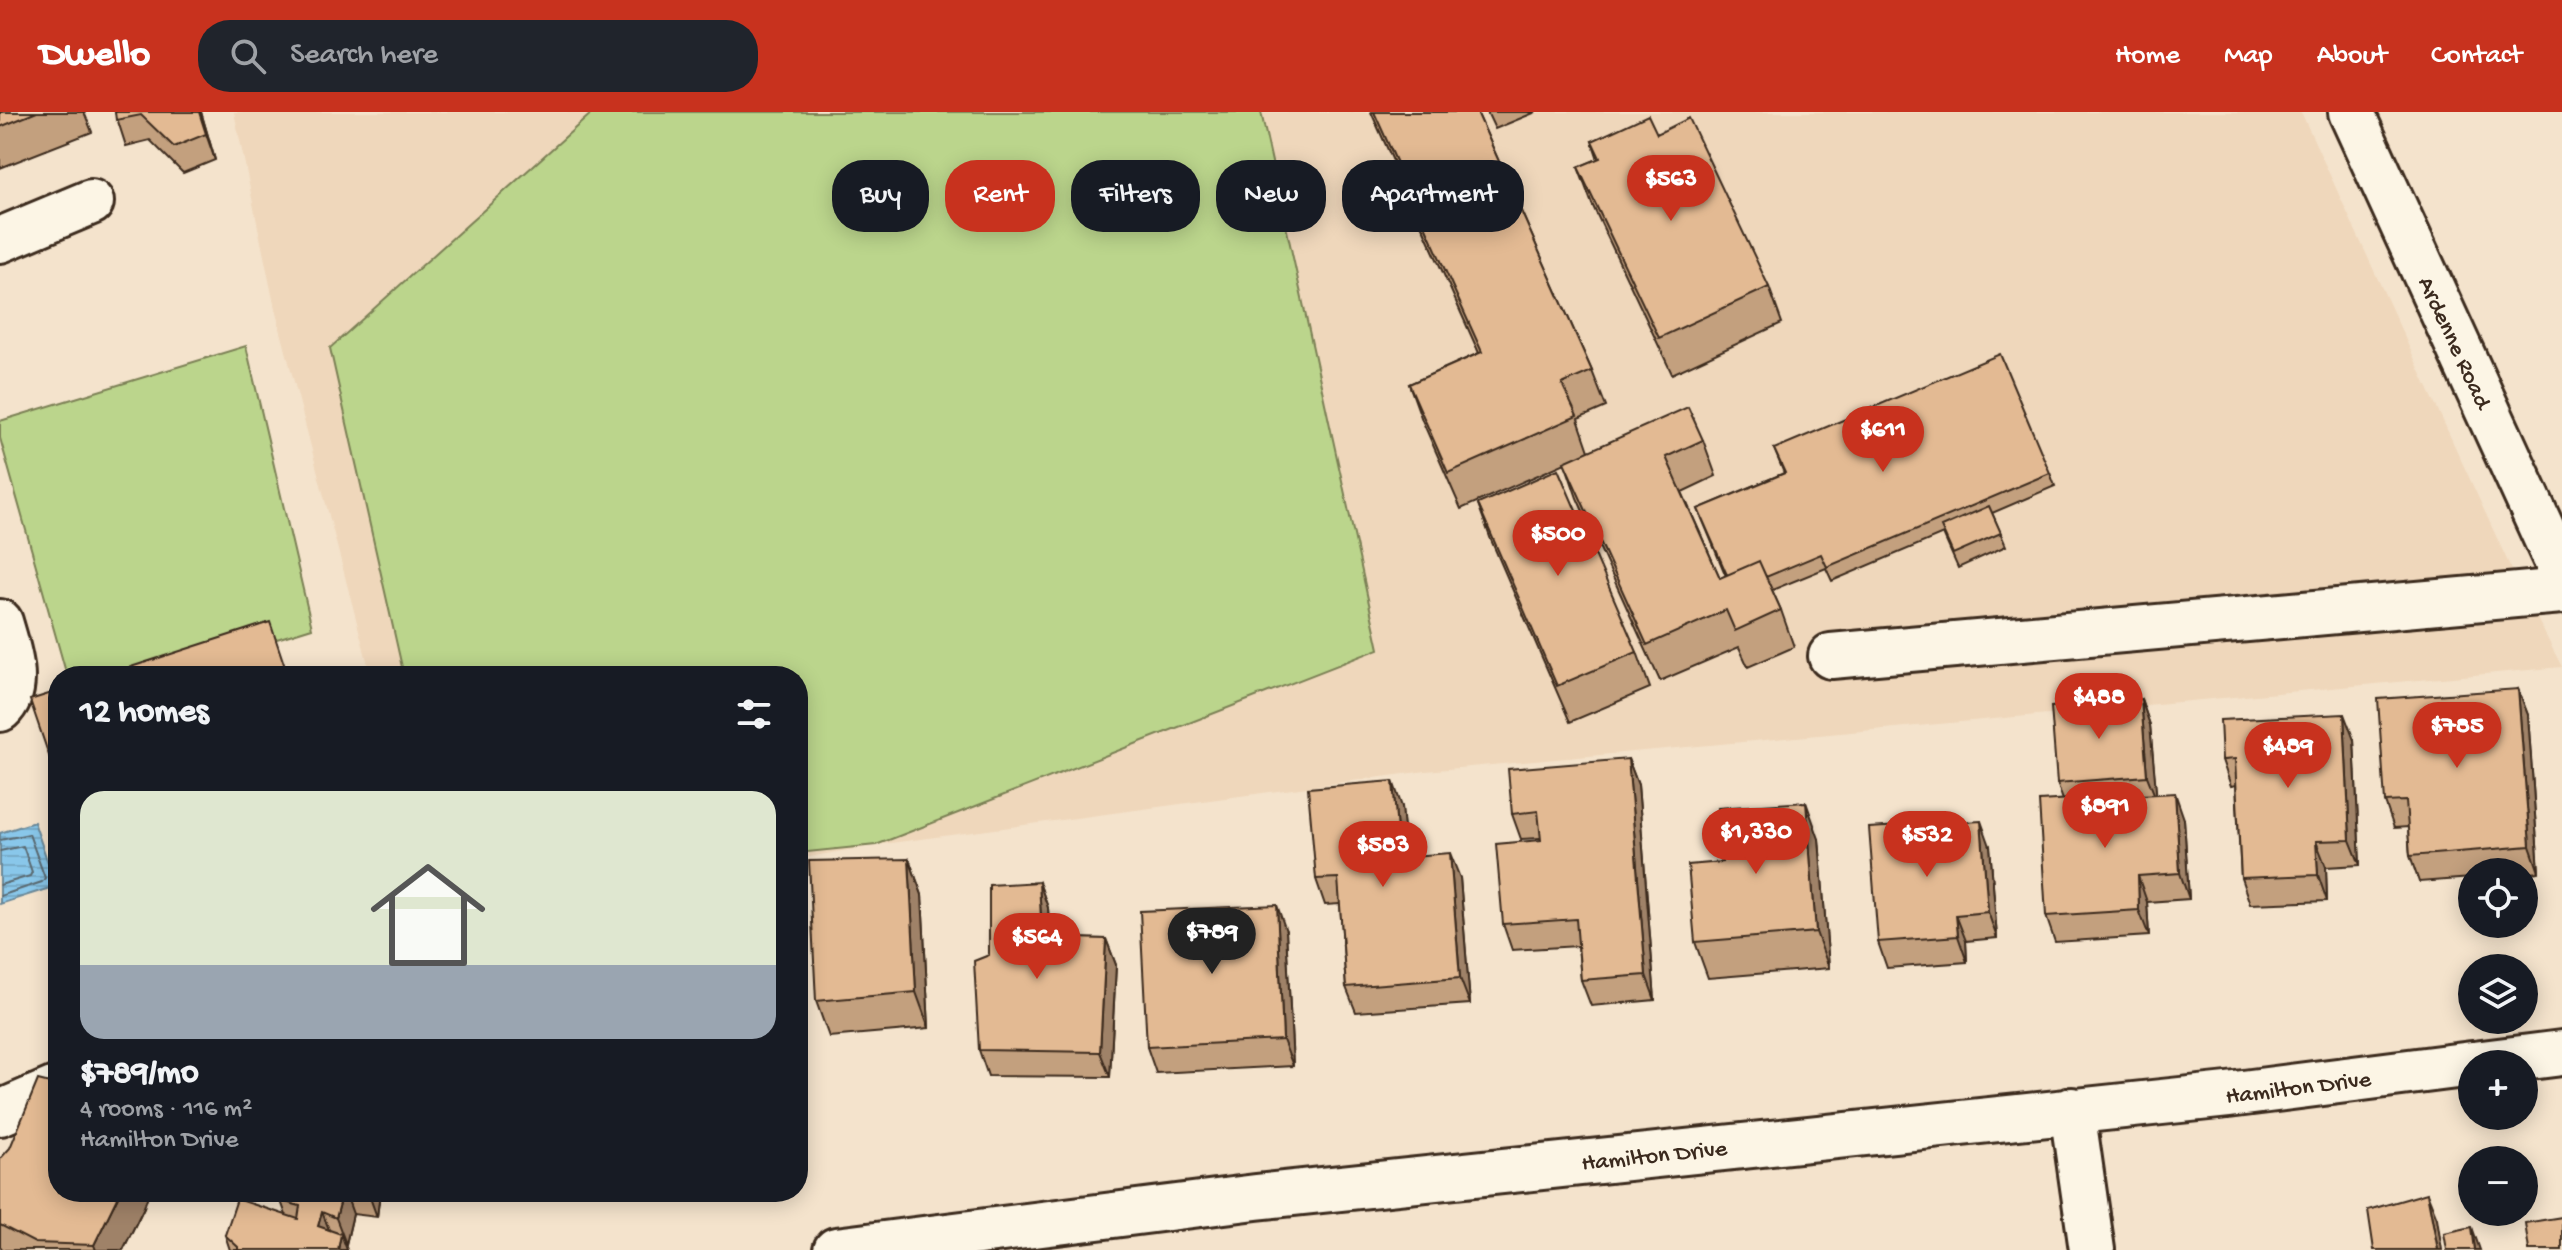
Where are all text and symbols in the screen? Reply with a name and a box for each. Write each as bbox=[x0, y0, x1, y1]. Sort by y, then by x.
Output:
search box bbox=[198, 20, 758, 92]
text: Dwello bbox=[40, 34, 150, 78]
icon: search bbox=[226, 34, 270, 78]
text: Search here bbox=[290, 39, 438, 74]
text: Home bbox=[2115, 40, 2180, 73]
text: Map bbox=[2224, 40, 2273, 73]
text: About bbox=[2317, 40, 2387, 73]
text: Contact bbox=[2431, 40, 2522, 73]
pin: $563 bbox=[1624, 155, 1718, 223]
chip: Buy bbox=[832, 160, 929, 232]
chip: Rent bbox=[945, 160, 1055, 232]
chip: Filters bbox=[1071, 160, 1200, 232]
chip: New bbox=[1216, 160, 1326, 232]
chip: Apartment bbox=[1342, 160, 1524, 232]
text: $563 bbox=[1645, 165, 1697, 196]
street label: Ardenne Road bbox=[2410, 273, 2497, 416]
pin: $611 bbox=[1836, 406, 1930, 474]
text: $611 bbox=[1860, 416, 1906, 447]
pin: $500 bbox=[1511, 510, 1605, 578]
text: $500 bbox=[1531, 520, 1585, 551]
pin: $488 bbox=[2052, 673, 2146, 741]
text: $488 bbox=[2073, 683, 2125, 714]
icon: filters bbox=[732, 692, 776, 736]
text: 12 homes bbox=[80, 694, 209, 734]
pin: $785 bbox=[2410, 702, 2504, 770]
text: $785 bbox=[2430, 712, 2484, 743]
pin: $489 bbox=[2241, 722, 2335, 790]
text: $489 bbox=[2262, 732, 2314, 763]
pin: $891 bbox=[2058, 782, 2152, 850]
text: $891 bbox=[2080, 792, 2130, 823]
pin: $1,330 bbox=[1691, 808, 1821, 876]
pin: $532 bbox=[1880, 811, 1974, 879]
text: $1,330 bbox=[1720, 818, 1792, 849]
pin: $583 bbox=[1336, 821, 1430, 889]
text: $532 bbox=[1901, 821, 1953, 852]
text: $583 bbox=[1356, 831, 1410, 862]
icon: home bbox=[356, 843, 500, 987]
map controls bbox=[2458, 858, 2538, 1226]
button: locate bbox=[2458, 858, 2538, 938]
pin: $789 bbox=[1165, 908, 1259, 976]
pin: $564 bbox=[990, 913, 1084, 981]
text: $789 bbox=[1186, 918, 1238, 949]
text: $564 bbox=[1012, 923, 1062, 954]
button: layers bbox=[2458, 954, 2538, 1034]
button: + bbox=[2458, 1050, 2538, 1130]
text: $789/mo bbox=[80, 1055, 199, 1095]
street label: Hamilton Drive bbox=[2224, 1066, 2373, 1113]
text: 4 rooms · 116 m² bbox=[80, 1095, 252, 1126]
text: Hamilton Drive bbox=[80, 1126, 238, 1157]
street label: Hamilton Drive bbox=[1580, 1135, 1729, 1180]
button: − bbox=[2458, 1146, 2538, 1226]

